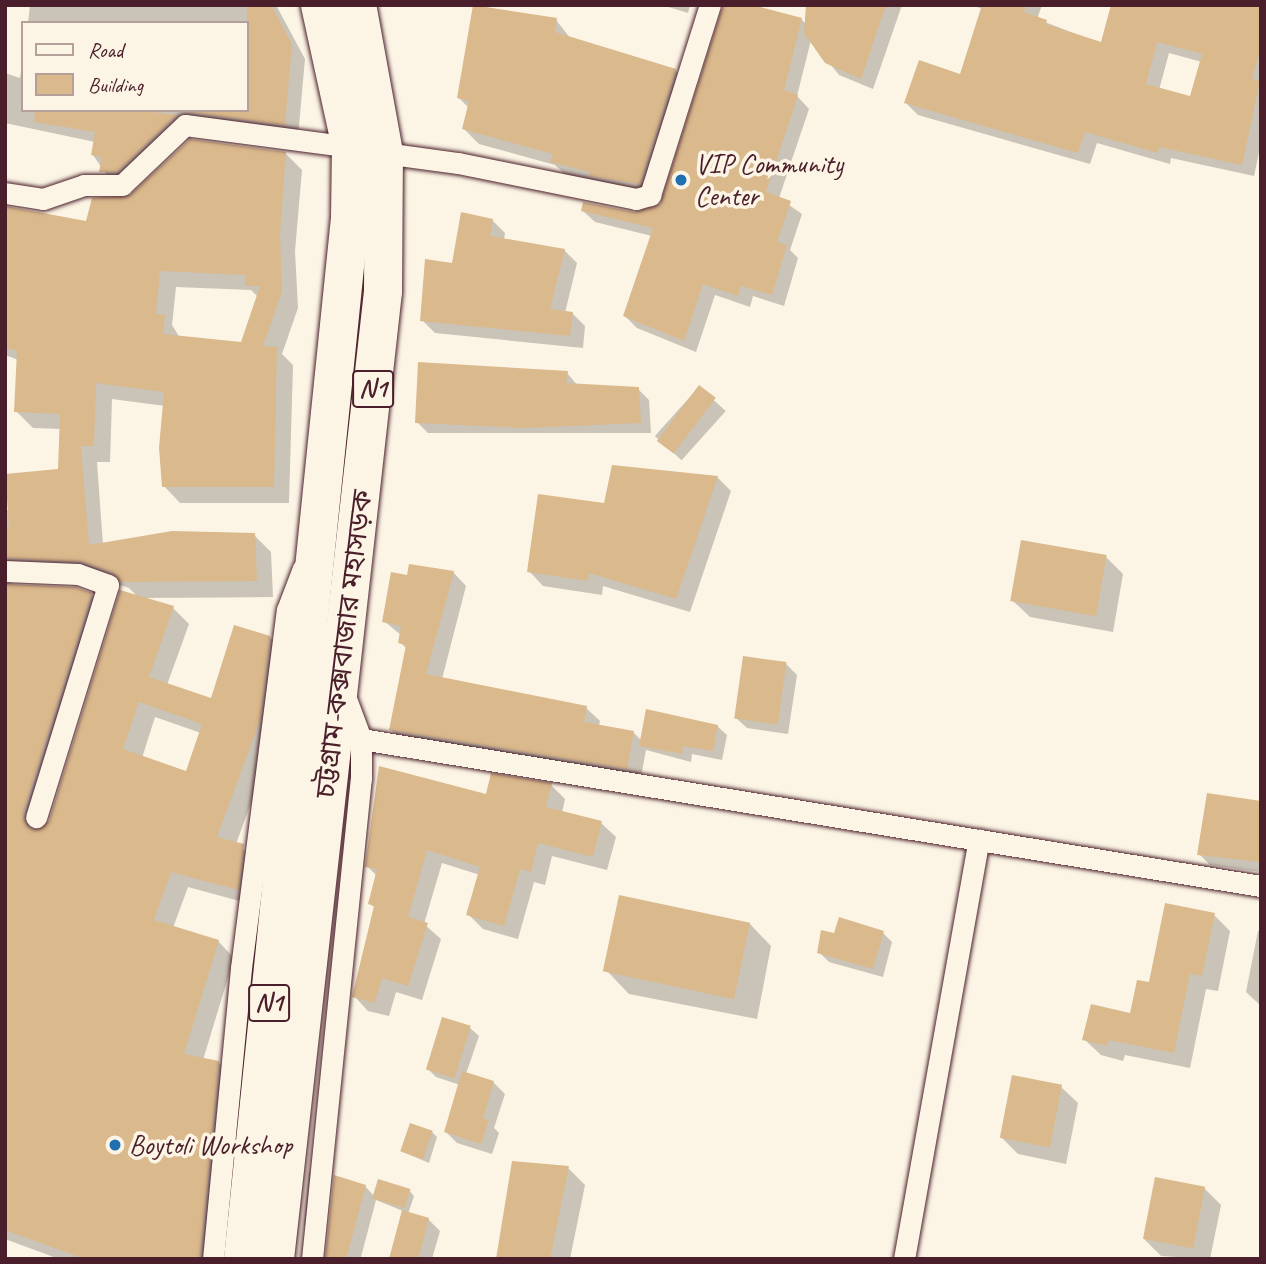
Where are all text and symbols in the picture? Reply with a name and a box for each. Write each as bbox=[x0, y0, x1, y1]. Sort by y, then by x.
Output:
legend bbox=[21, 21, 248, 112]
text: Road bbox=[88, 37, 123, 63]
text: Building bbox=[88, 72, 143, 98]
place label: VIP Community Center bbox=[695, 147, 843, 213]
marker: VIP Community Center bbox=[673, 172, 689, 188]
road number: N1 bbox=[352, 366, 394, 412]
street label: চট্টগ্রাম-কক্সবাজার মহাসড়ক bbox=[308, 488, 380, 800]
road number: N1 bbox=[248, 980, 290, 1026]
place label: Boytoli Workshop bbox=[129, 1128, 292, 1162]
marker: Boytoli Workshop bbox=[107, 1137, 123, 1153]

